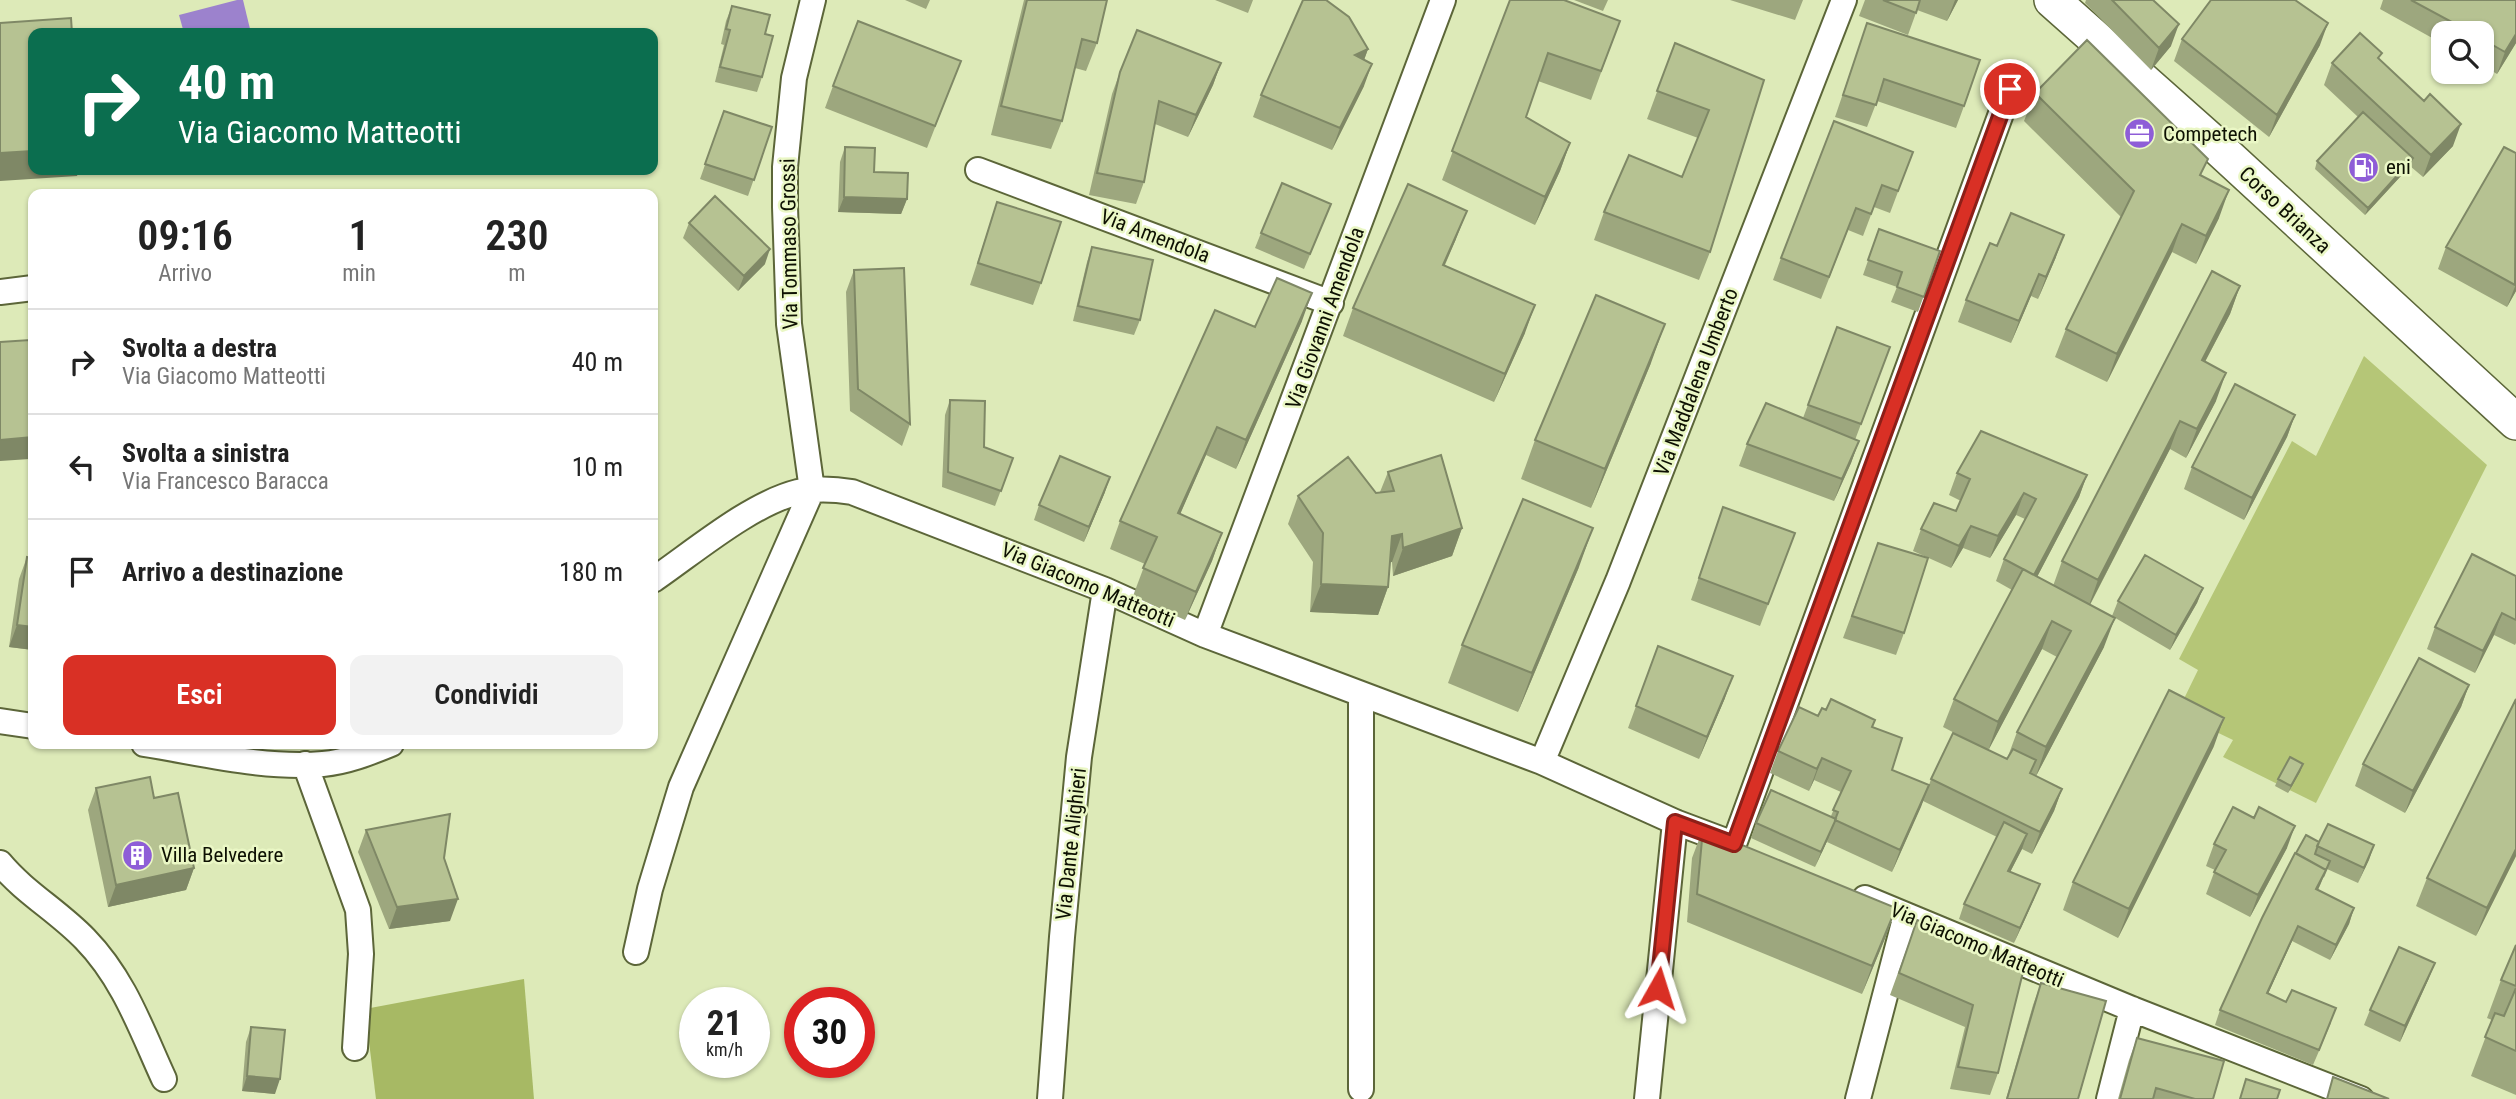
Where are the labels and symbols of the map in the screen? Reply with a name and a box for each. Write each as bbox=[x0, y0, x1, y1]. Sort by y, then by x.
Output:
pin bbox=[1980, 59, 2040, 119]
office icon: Competech bbox=[2123, 117, 2157, 151]
place label: Competech bbox=[2163, 122, 2257, 146]
fuel station icon: eni bbox=[2346, 150, 2380, 184]
place label: eni bbox=[2386, 155, 2411, 179]
street label: Via Tommaso Grossi bbox=[776, 158, 802, 330]
street label: Corso Brianza bbox=[2234, 162, 2336, 258]
street label: Via Amendola bbox=[1097, 204, 1213, 268]
street label: Via Giovanni Amendola bbox=[1281, 224, 1369, 412]
street label: Via Maddalena Umberto bbox=[1649, 285, 1743, 479]
street label: Via Giacomo Matteotti bbox=[998, 538, 1178, 632]
street label: Via Dante Alighieri bbox=[1051, 767, 1091, 921]
building icon: Villa Belvedere bbox=[121, 838, 155, 872]
place label: Villa Belvedere bbox=[161, 843, 283, 867]
street label: Via Giacomo Matteotti bbox=[1887, 898, 2067, 992]
position arrow bbox=[1621, 951, 1695, 1025]
speed limit sign: 30 bbox=[784, 987, 875, 1078]

